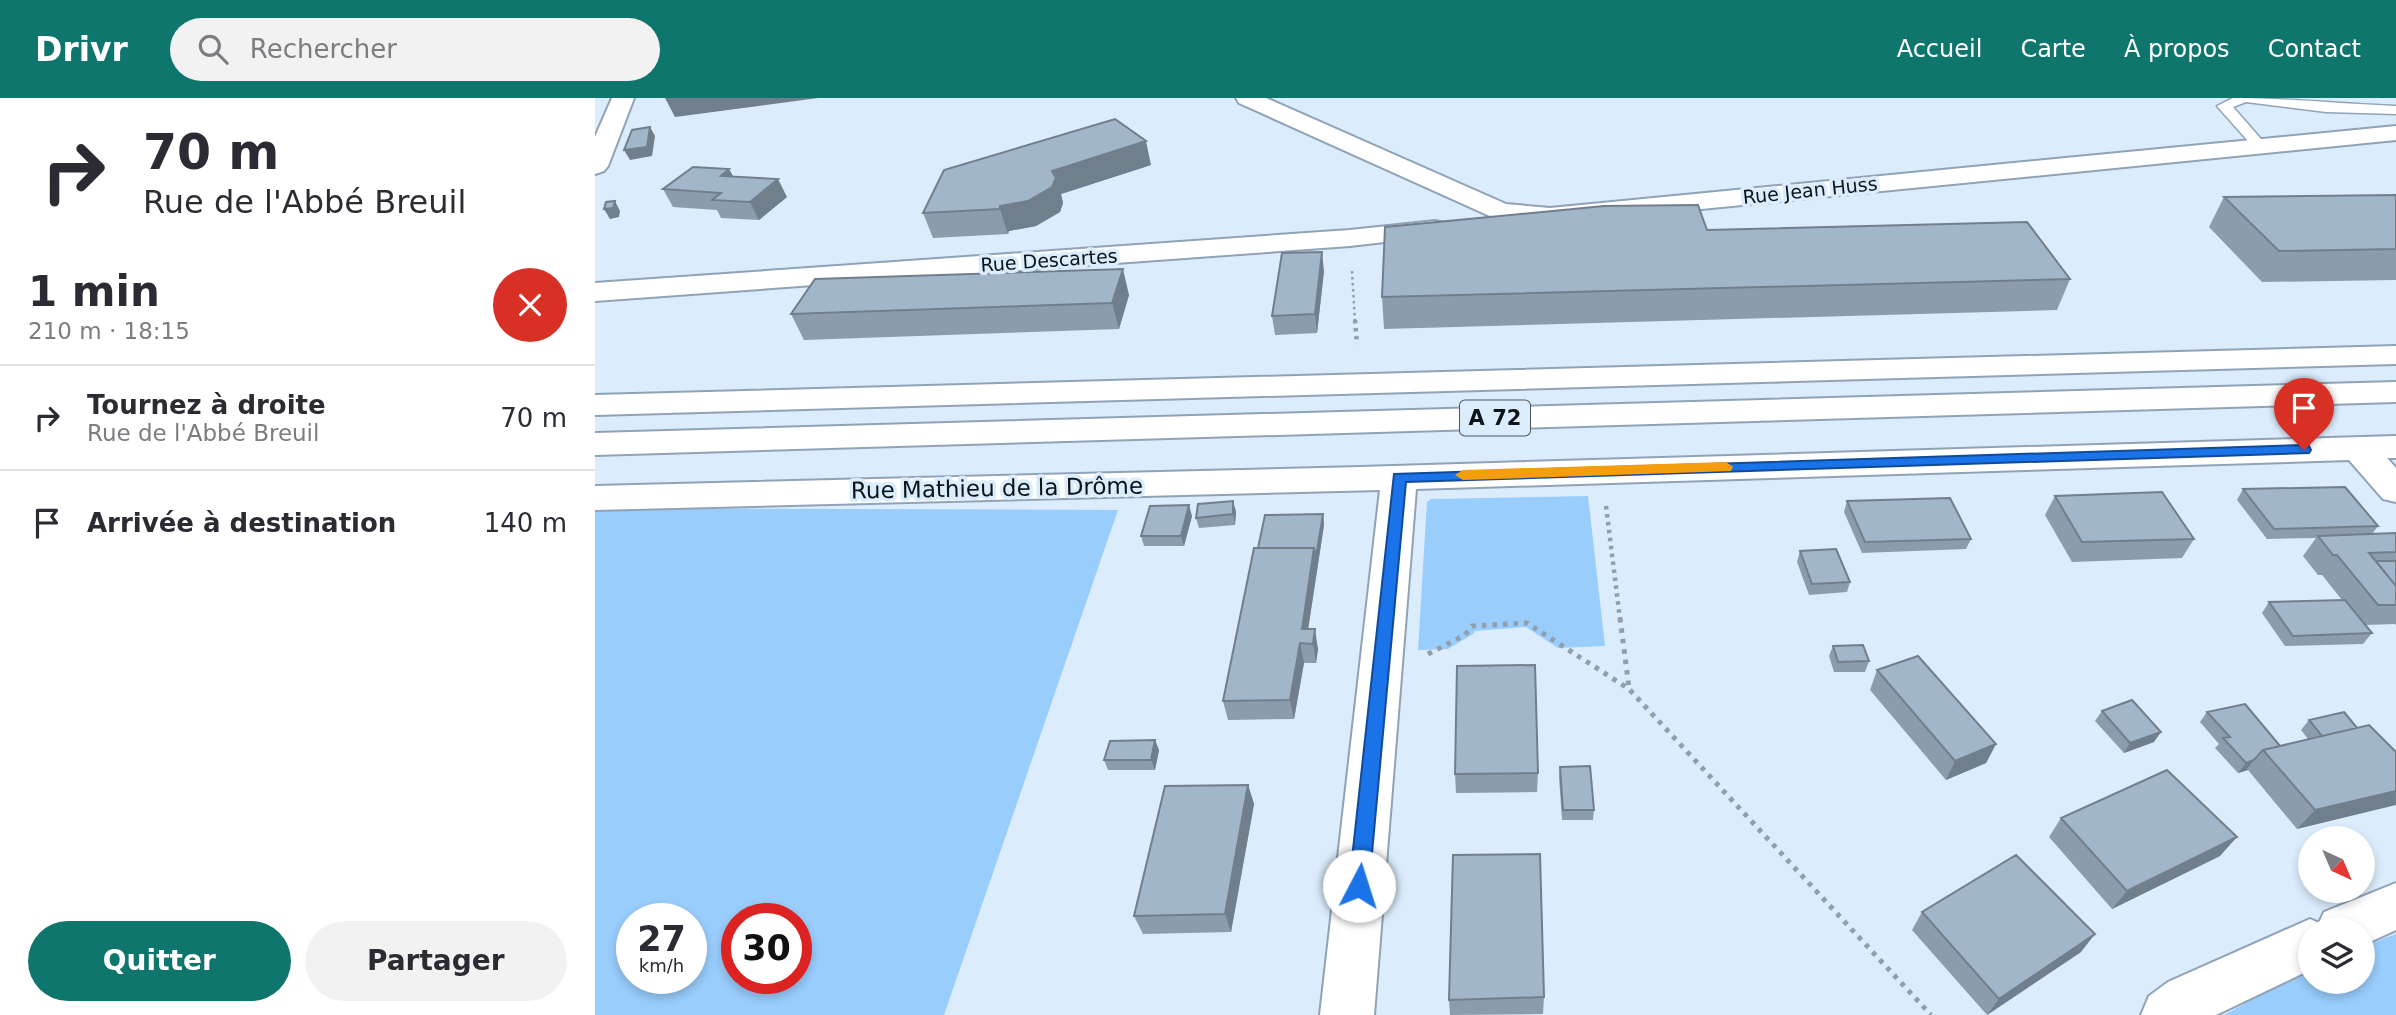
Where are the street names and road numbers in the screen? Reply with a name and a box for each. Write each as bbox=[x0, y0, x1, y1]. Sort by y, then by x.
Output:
street label: Rue Jean Huss bbox=[1742, 172, 1878, 208]
street label: Rue Descartes bbox=[980, 244, 1118, 276]
road number: A 72 bbox=[1460, 400, 1530, 436]
street label: Rue Mathieu de la Drôme bbox=[851, 472, 1143, 504]

